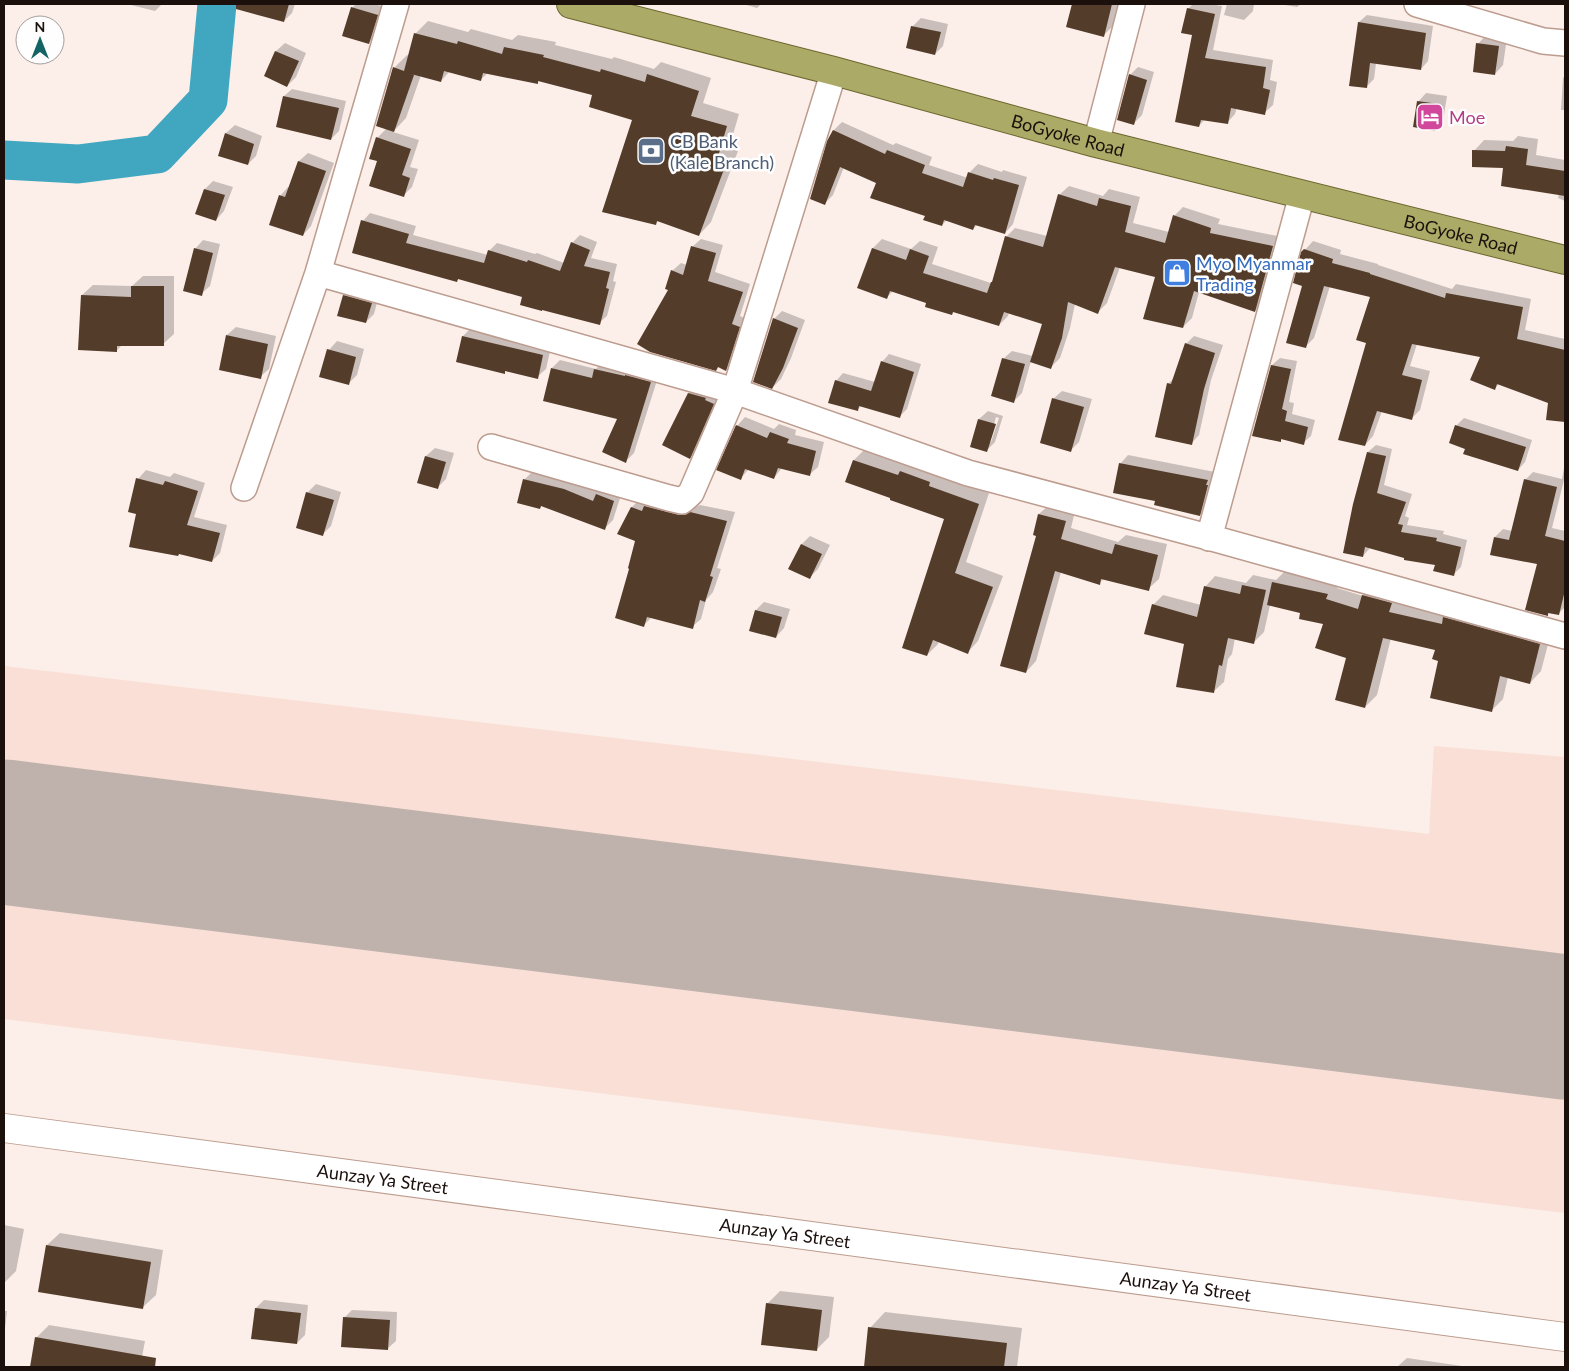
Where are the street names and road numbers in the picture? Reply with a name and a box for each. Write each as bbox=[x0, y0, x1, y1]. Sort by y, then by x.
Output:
street label: BoGyoke Road bbox=[1009, 109, 1127, 161]
street label: BoGyoke Road bbox=[1402, 209, 1520, 259]
street label: Aunzay Ya Street bbox=[316, 1159, 450, 1198]
street label: Aunzay Ya Street bbox=[718, 1213, 852, 1252]
street label: Aunzay Ya Street bbox=[1119, 1267, 1253, 1306]

